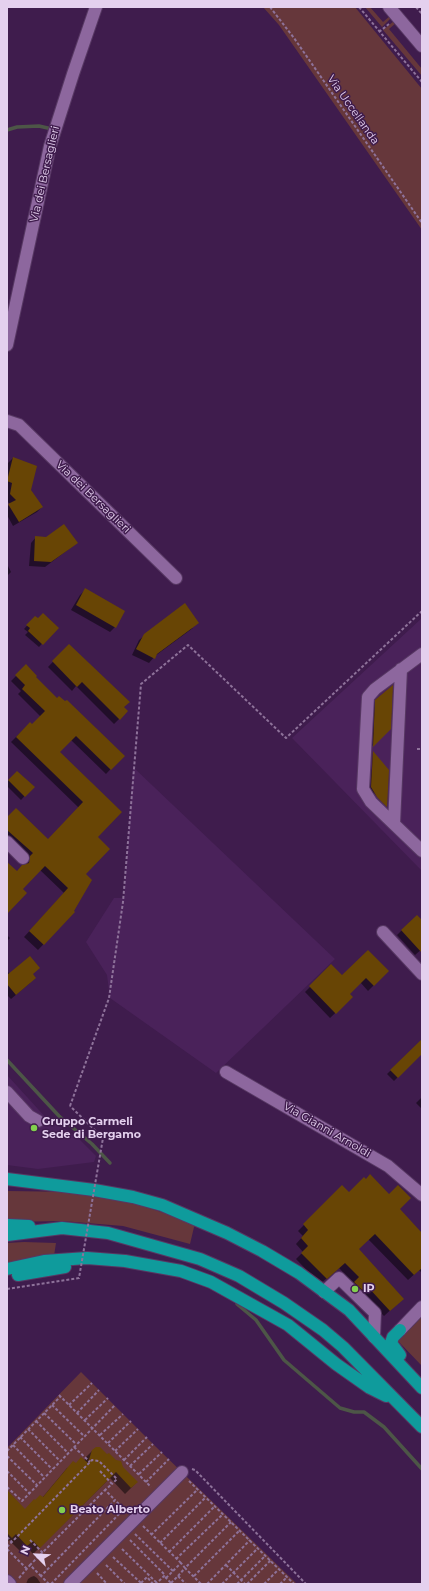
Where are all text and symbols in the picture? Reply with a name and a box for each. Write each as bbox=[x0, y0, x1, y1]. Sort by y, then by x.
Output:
street label: Via Uccellanda bbox=[324, 73, 382, 147]
street label: Via dei Bersaglieri bbox=[28, 125, 62, 223]
street label: Via dei Bersaglieri bbox=[53, 458, 133, 536]
street label: Via Gianni Arnoldi bbox=[281, 1100, 373, 1160]
place label: Gruppo Carmeli Sede di Bergamo bbox=[42, 1115, 141, 1141]
marker: Gruppo Carmeli Sede di Bergamo bbox=[29, 1123, 39, 1133]
place label: IP bbox=[363, 1282, 375, 1296]
marker: IP bbox=[350, 1284, 360, 1294]
place label: Beato Alberto bbox=[70, 1503, 150, 1517]
marker: Beato Alberto bbox=[57, 1505, 67, 1515]
north arrow bbox=[16, 1535, 56, 1575]
text: N bbox=[17, 1543, 33, 1557]

